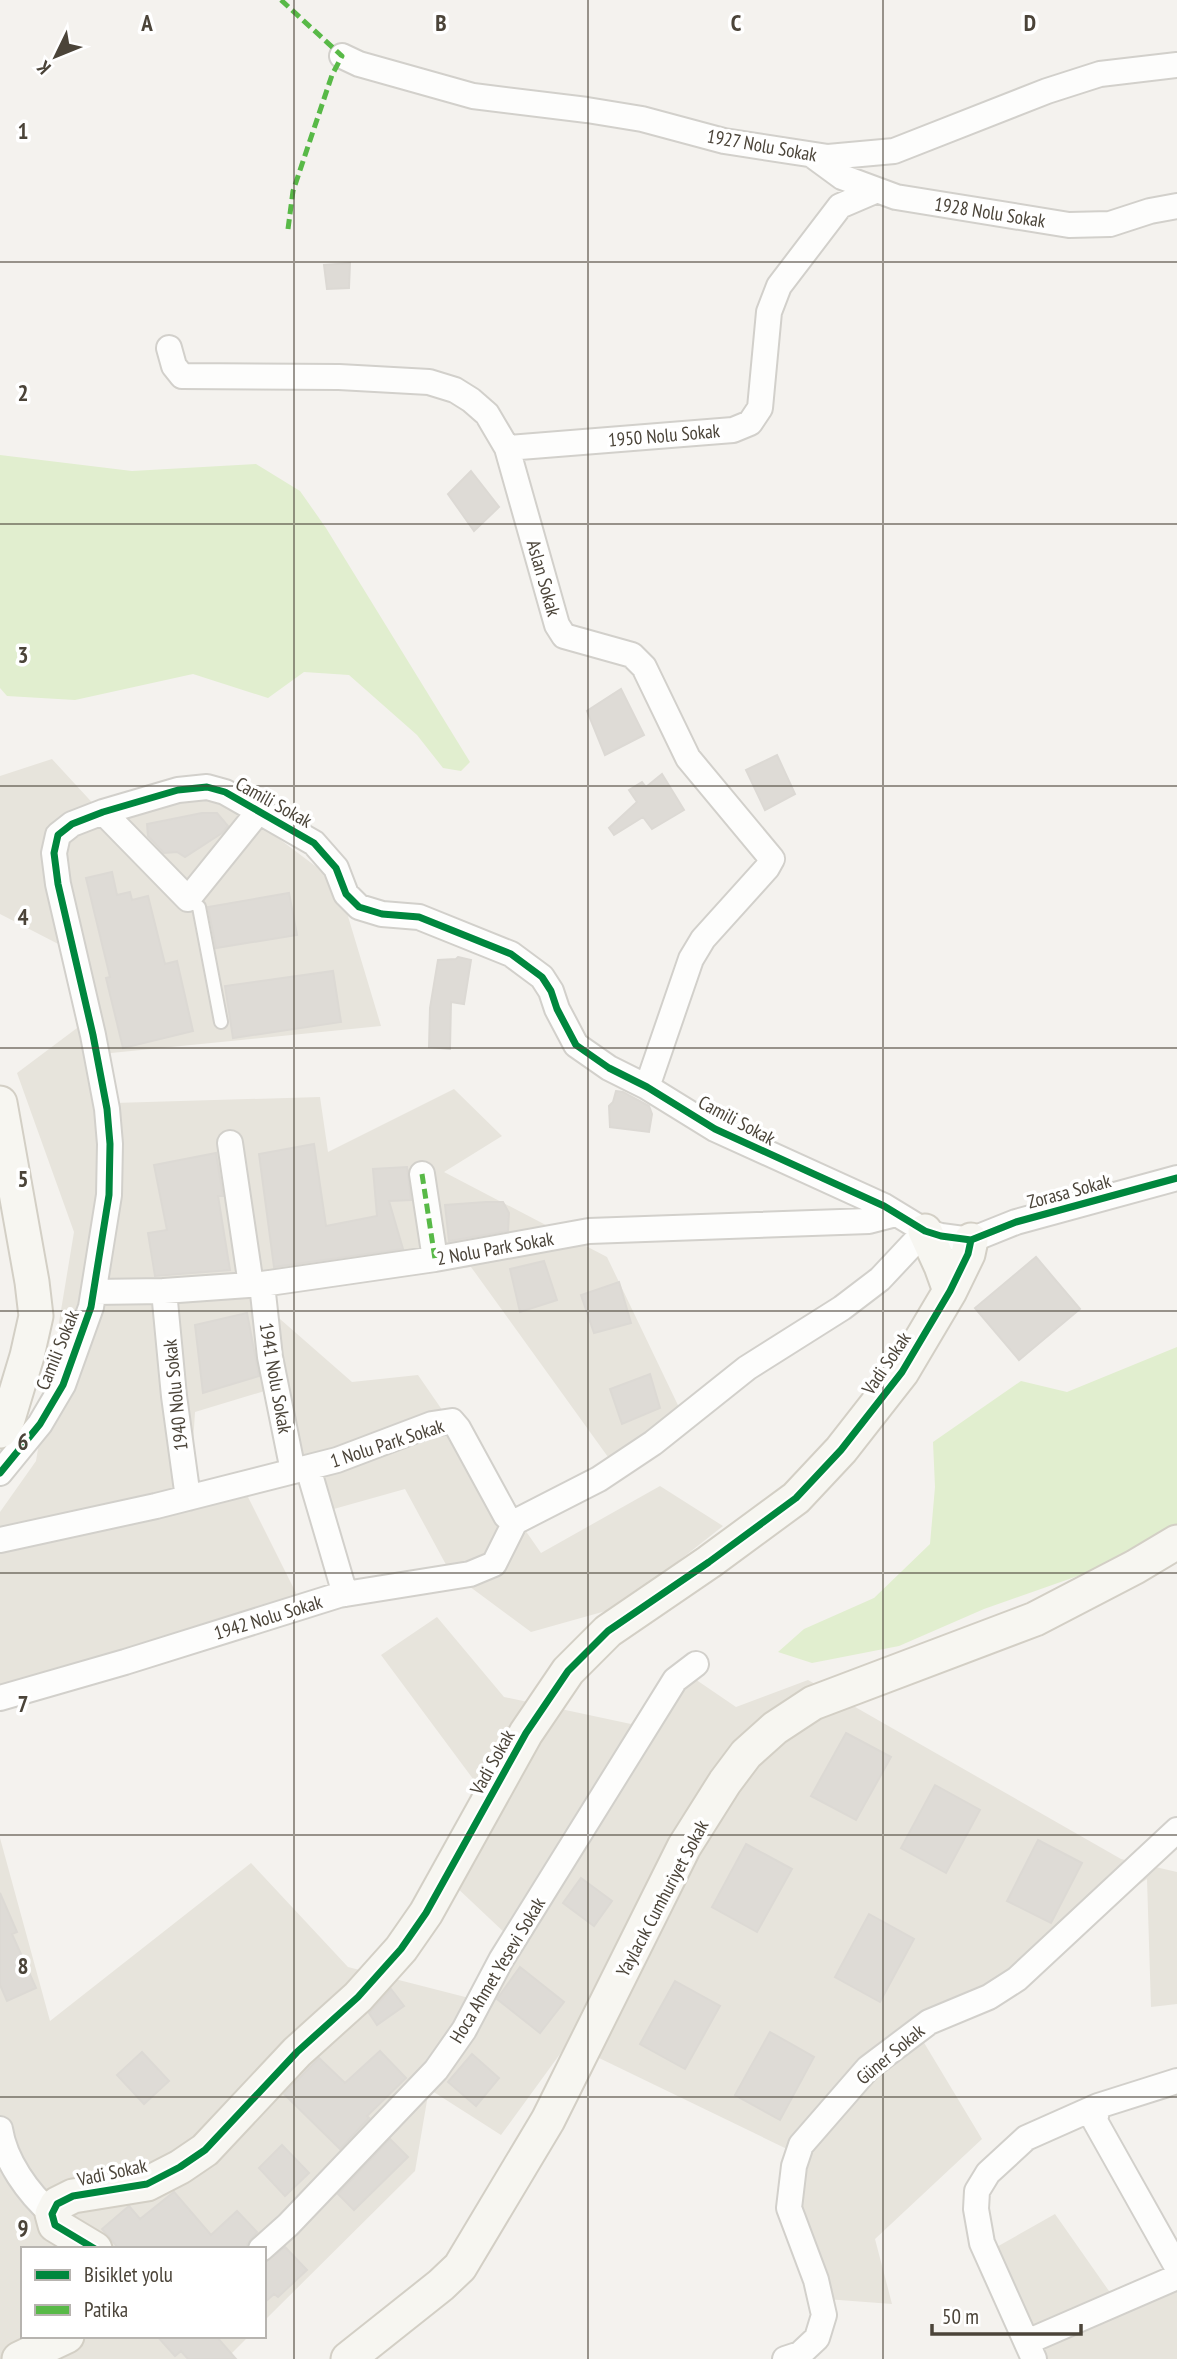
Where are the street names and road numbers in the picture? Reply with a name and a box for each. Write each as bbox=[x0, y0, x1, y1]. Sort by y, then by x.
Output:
street label: 1927 Nolu Sokak bbox=[705, 124, 819, 167]
street label: 1928 Nolu Sokak bbox=[933, 191, 1048, 233]
street label: 1950 Nolu Sokak bbox=[607, 418, 721, 452]
street label: Aslan Sokak bbox=[522, 537, 567, 620]
street label: Camili Sokak bbox=[232, 771, 317, 833]
street label: Camili Sokak bbox=[694, 1090, 780, 1151]
street label: Zorasa Sokak bbox=[1025, 1168, 1114, 1214]
street label: 2 Nolu Park Sokak bbox=[435, 1226, 556, 1270]
street label: Camili Sokak bbox=[30, 1306, 84, 1393]
street label: 1941 Nolu Sokak bbox=[254, 1321, 298, 1436]
street label: Vadi Sokak bbox=[856, 1326, 916, 1400]
street label: 1940 Nolu Sokak bbox=[157, 1337, 193, 1452]
street label: 1 Nolu Park Sokak bbox=[327, 1413, 448, 1473]
street label: 1942 Nolu Sokak bbox=[211, 1589, 326, 1645]
street label: Vadi Sokak bbox=[464, 1725, 520, 1800]
street label: Yaylacık Cumhuriyet Sokak bbox=[611, 1815, 714, 1980]
street label: Hoca Ahmet Yesevi Sokak bbox=[444, 1892, 550, 2047]
street label: Güner Sokak bbox=[851, 2018, 929, 2089]
street label: Vadi Sokak bbox=[74, 2153, 150, 2191]

